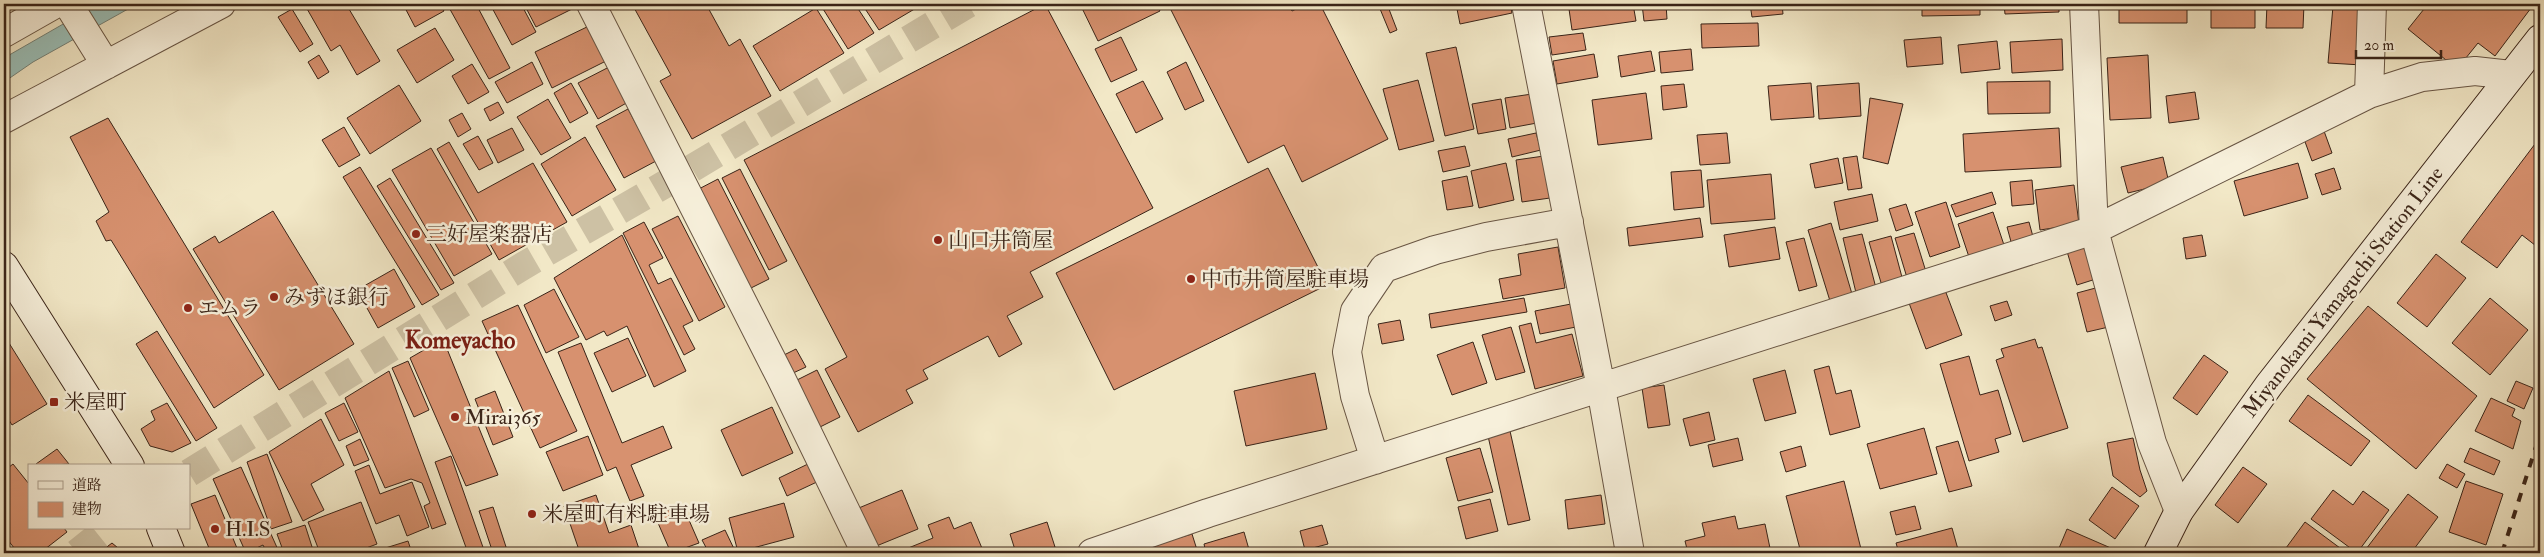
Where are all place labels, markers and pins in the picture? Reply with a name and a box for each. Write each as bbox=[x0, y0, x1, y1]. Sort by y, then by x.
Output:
place label: 三好屋楽器店 bbox=[426, 221, 552, 248]
place label: 山口井筒屋 bbox=[948, 227, 1053, 254]
marker: 三好屋楽器店 bbox=[410, 228, 422, 240]
marker: 山口井筒屋 bbox=[932, 234, 944, 246]
place label: 中市井筒屋駐車場 bbox=[1201, 266, 1369, 293]
marker: 中市井筒屋駐車場 bbox=[1185, 273, 1197, 285]
place label: みずほ銀行 bbox=[284, 284, 389, 311]
marker: みずほ銀行 bbox=[268, 291, 280, 303]
place label: エムラ bbox=[198, 295, 261, 322]
marker: エムラ bbox=[182, 302, 194, 314]
place label: 米屋町 bbox=[64, 389, 127, 416]
marker: 米屋町 bbox=[48, 396, 60, 408]
place label: Mirai365 bbox=[465, 404, 542, 431]
marker: Mirai365 bbox=[449, 411, 461, 423]
place label: 米屋町有料駐車場 bbox=[542, 501, 710, 528]
marker: 米屋町有料駐車場 bbox=[526, 508, 538, 520]
place label: H.I.S bbox=[225, 516, 271, 543]
marker: H.I.S bbox=[209, 523, 221, 535]

